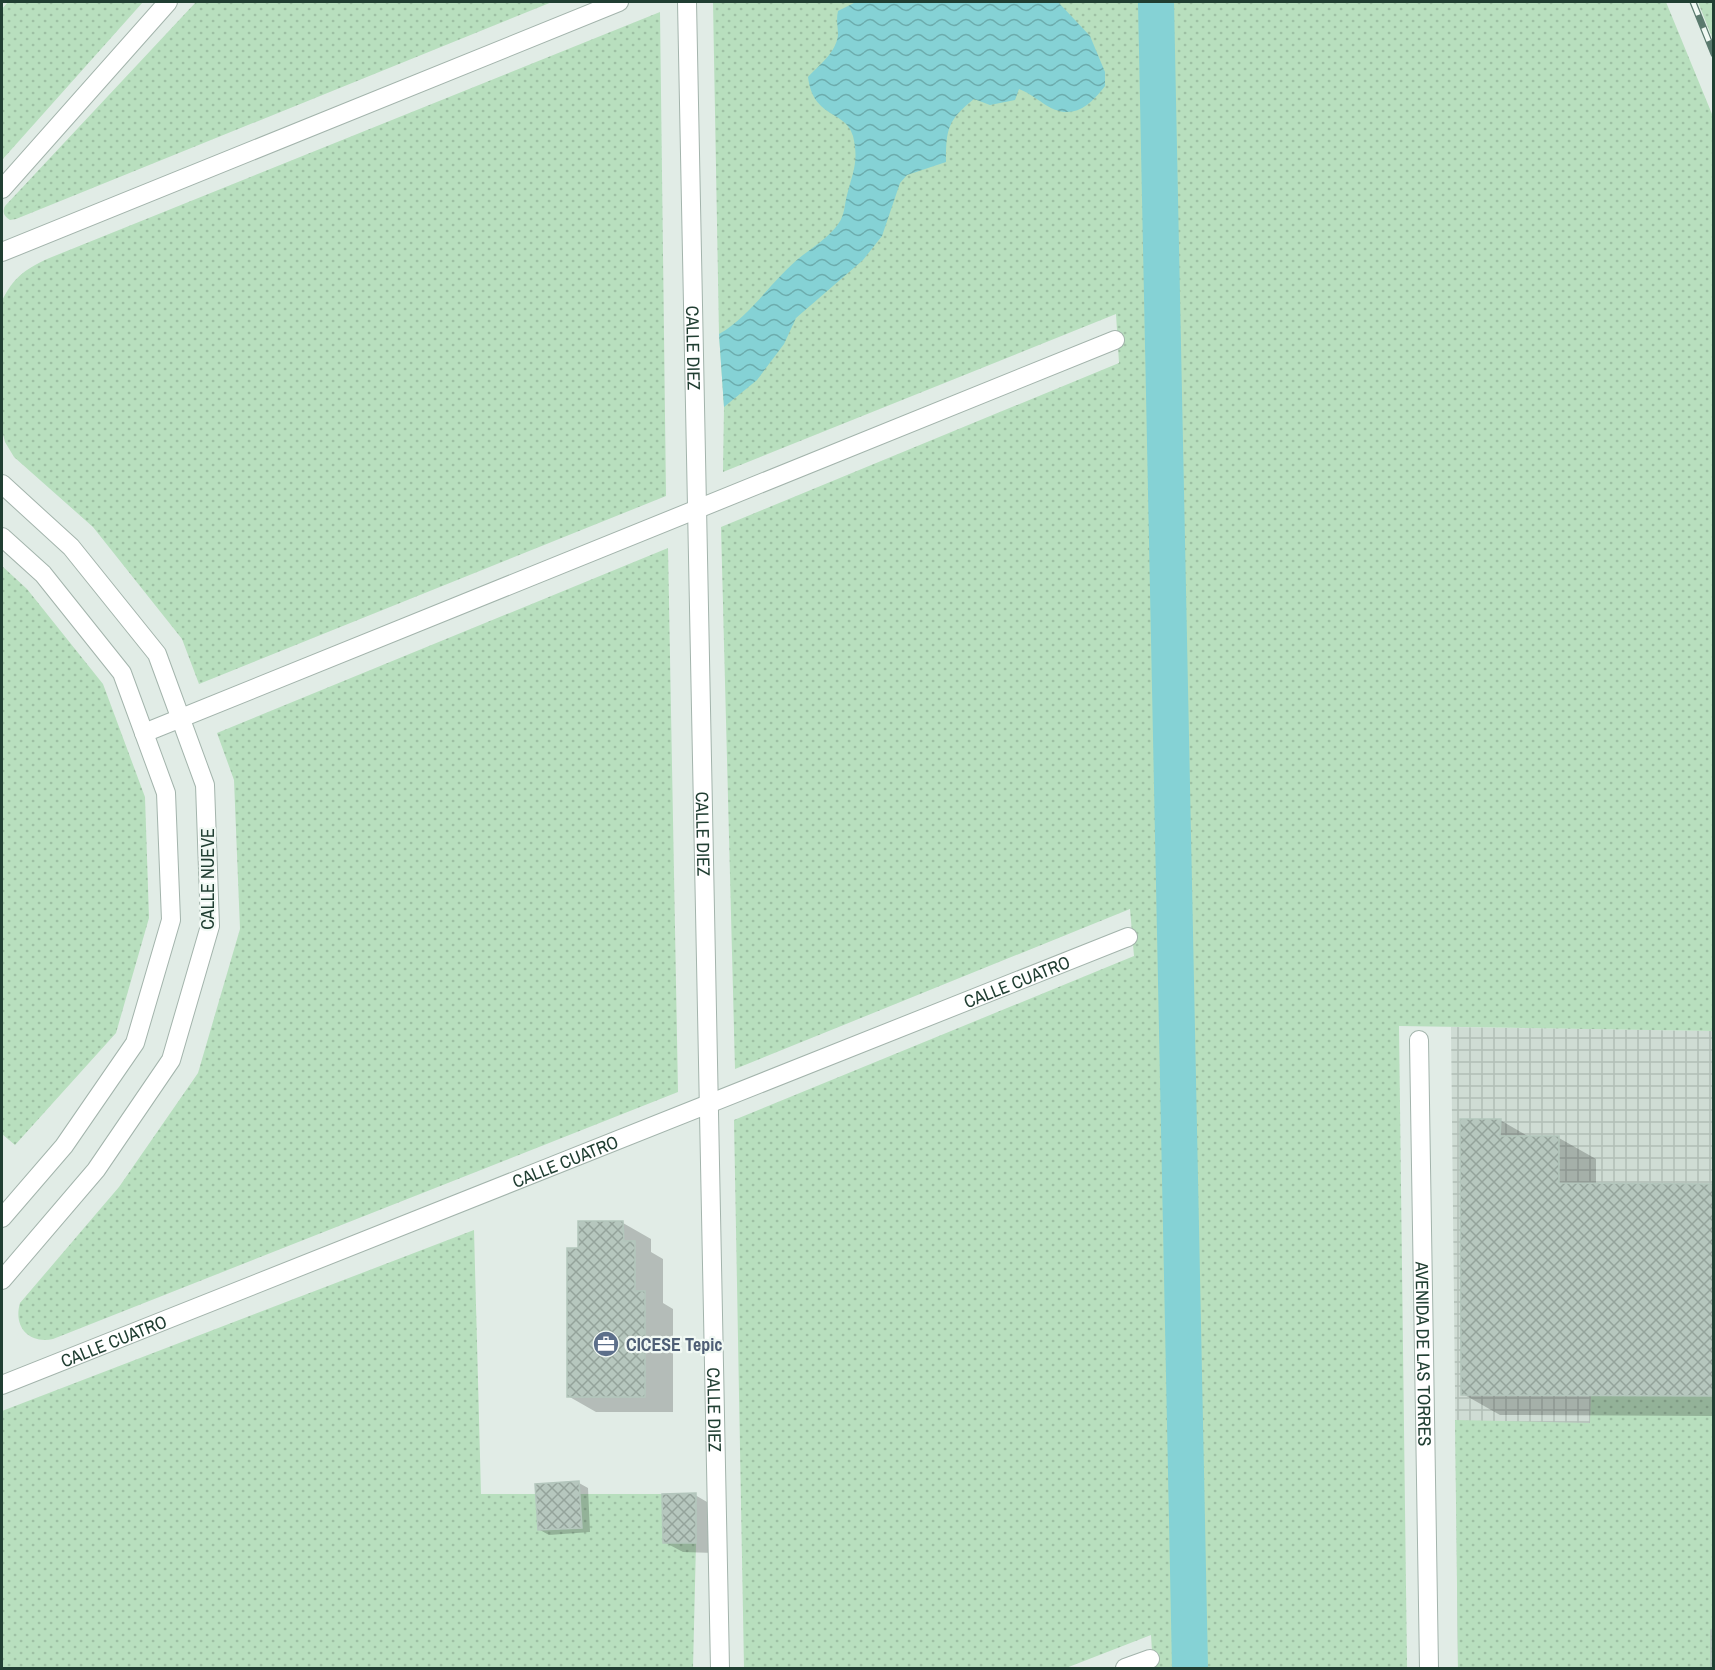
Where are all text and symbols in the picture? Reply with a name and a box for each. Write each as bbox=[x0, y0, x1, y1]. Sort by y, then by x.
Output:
street label: CALLE DIEZ bbox=[681, 305, 707, 390]
street label: CALLE DIEZ bbox=[690, 791, 717, 876]
street label: CALLE NUEVE bbox=[195, 828, 220, 930]
street label: CALLE CUATRO bbox=[960, 949, 1073, 1014]
street label: CALLE CUATRO bbox=[508, 1129, 622, 1193]
street label: AVENIDA DE LAS TORRES bbox=[1410, 1260, 1438, 1447]
street label: CALLE CUATRO bbox=[57, 1308, 170, 1373]
office icon: CICESE Tepic bbox=[591, 1329, 621, 1359]
place label: CICESE Tepic bbox=[626, 1332, 723, 1357]
street label: CALLE DIEZ bbox=[702, 1367, 728, 1452]

